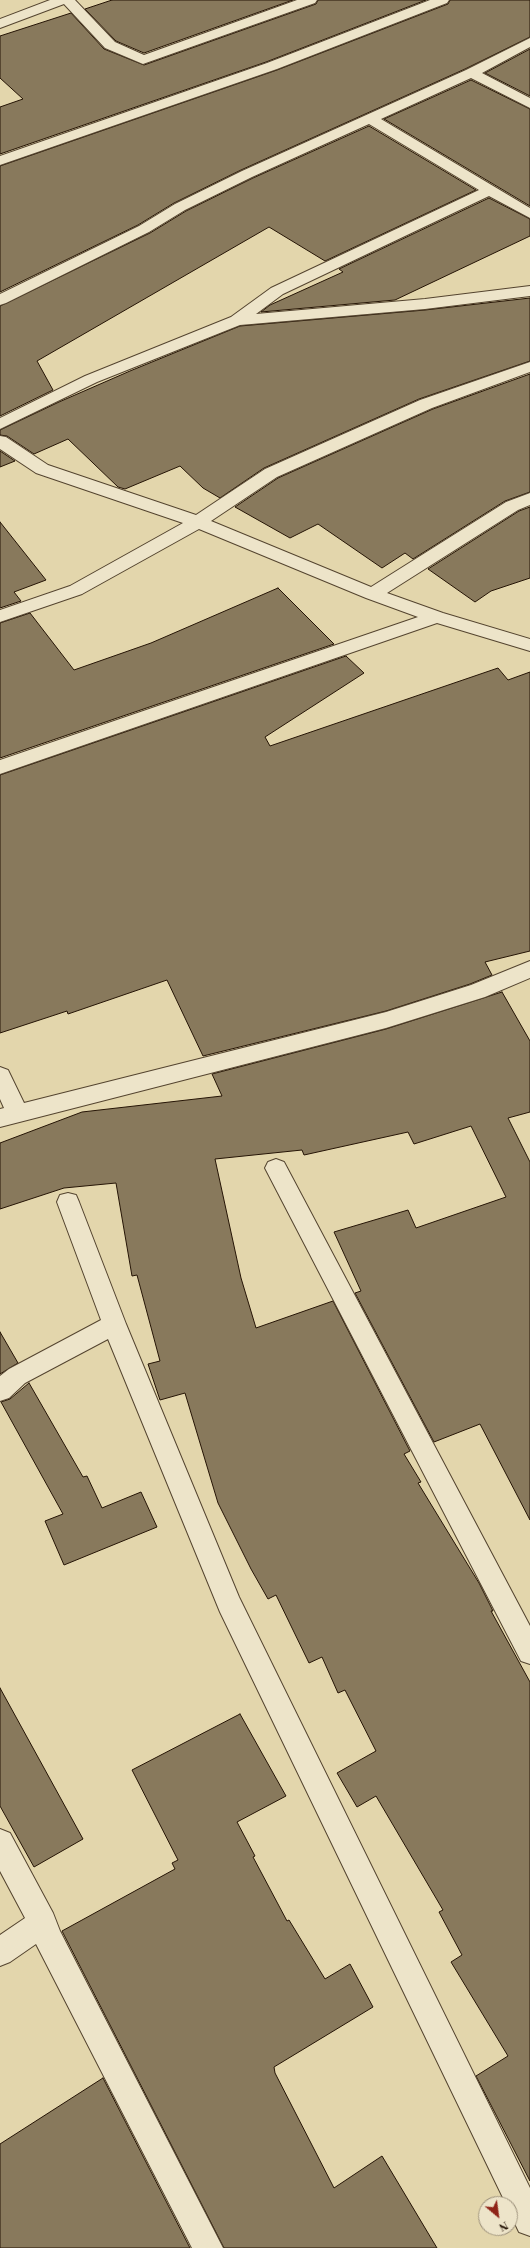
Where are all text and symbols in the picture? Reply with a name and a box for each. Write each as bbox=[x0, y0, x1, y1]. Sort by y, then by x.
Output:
north arrow bbox=[478, 2196, 518, 2236]
text: N bbox=[496, 2217, 511, 2234]

